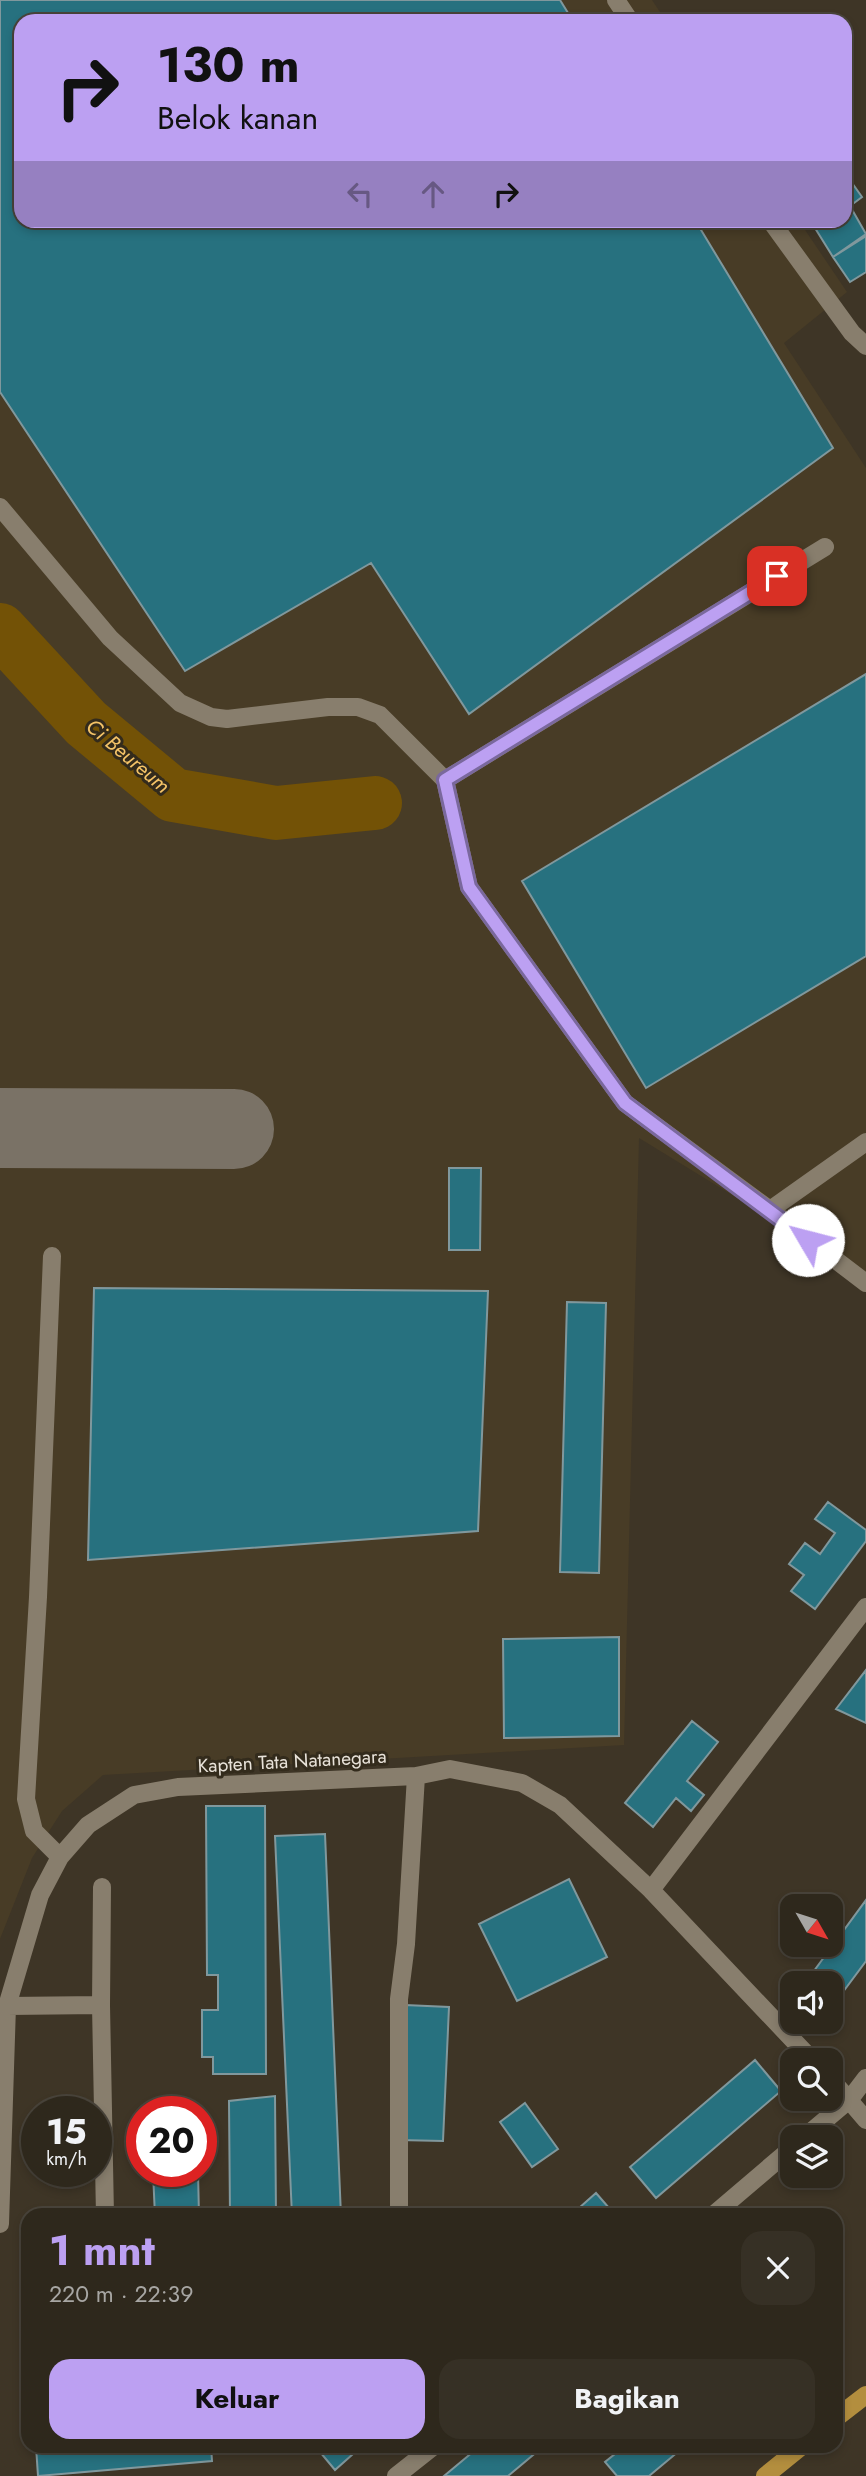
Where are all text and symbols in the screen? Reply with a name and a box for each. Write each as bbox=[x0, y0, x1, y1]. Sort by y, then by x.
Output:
text: 130 m bbox=[157, 30, 300, 100]
icon: right bbox=[42, 42, 133, 133]
text: Belok kanan bbox=[157, 95, 318, 141]
icon: left bbox=[341, 175, 379, 213]
icon: ahead bbox=[414, 175, 452, 213]
icon: right bbox=[487, 175, 525, 213]
pin bbox=[747, 546, 807, 606]
icon: arrive bbox=[758, 557, 796, 595]
water label: Ci Beureum bbox=[79, 712, 177, 800]
position arrow bbox=[771, 1203, 845, 1277]
street label: Kapten Tata Natanegara bbox=[197, 1743, 387, 1779]
north arrow bbox=[780, 1894, 844, 1956]
map controls bbox=[780, 1894, 843, 2188]
button: sound bbox=[780, 1971, 843, 2034]
button: search bbox=[780, 2048, 843, 2111]
speed limit sign: 20 bbox=[126, 2096, 217, 2187]
text: 15 bbox=[46, 2107, 87, 2157]
button: layers bbox=[780, 2125, 843, 2188]
text: km/h bbox=[46, 2146, 87, 2172]
text: 1 mnt bbox=[49, 2220, 155, 2281]
button: close bbox=[741, 2231, 815, 2305]
text: 220 m · 22:39 bbox=[49, 2277, 193, 2311]
button: Keluar bbox=[49, 2359, 425, 2439]
button: Bagikan bbox=[439, 2359, 815, 2439]

